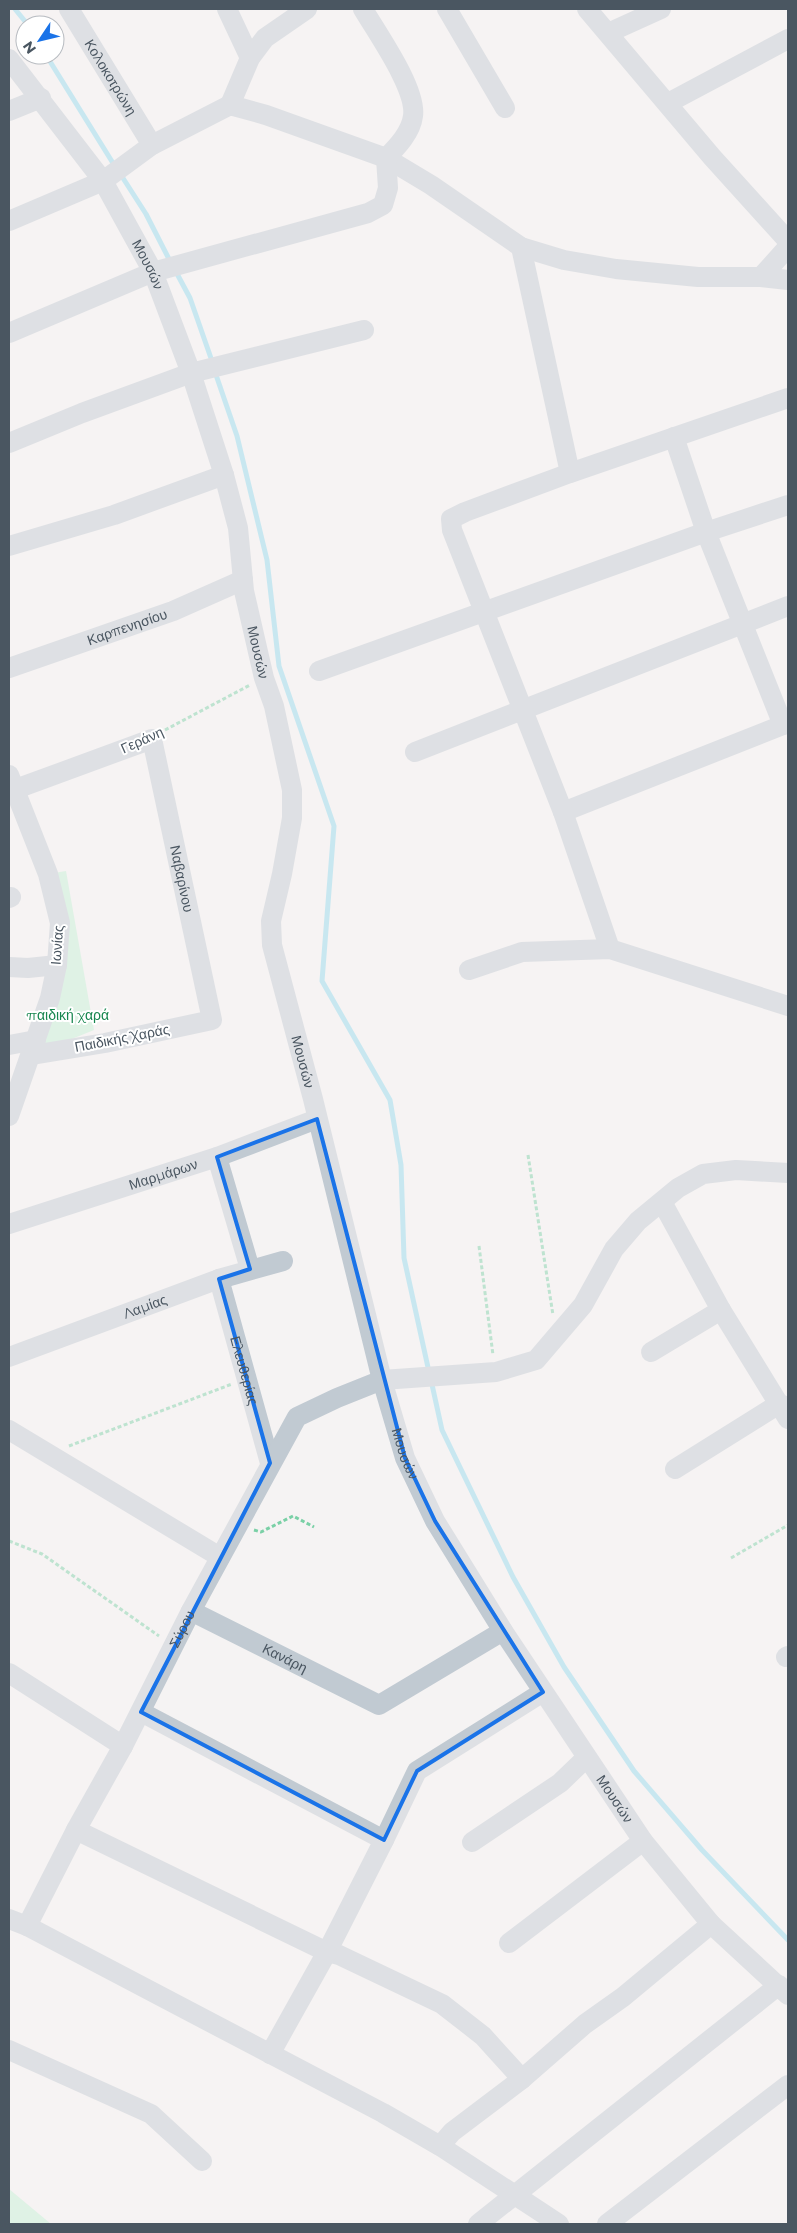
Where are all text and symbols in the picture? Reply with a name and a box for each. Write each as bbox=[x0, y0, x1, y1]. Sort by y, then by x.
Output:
north arrow bbox=[15, 15, 65, 65]
street label: Κολοκοτρώνη bbox=[81, 36, 141, 119]
text: N bbox=[19, 38, 40, 57]
street label: Μουσών bbox=[128, 236, 168, 292]
street label: Καρπενησίου bbox=[85, 605, 170, 649]
street label: Μουσών bbox=[243, 624, 273, 681]
street label: Γεράνη bbox=[118, 723, 166, 757]
street label: Ναβαρίνου bbox=[166, 844, 198, 914]
street label: Ιωνίας bbox=[47, 924, 67, 965]
park label: παιδική χαρά bbox=[26, 1006, 109, 1024]
street label: Παιδικής Χαράς bbox=[73, 1020, 171, 1056]
street label: Μουσών bbox=[287, 1034, 319, 1090]
street label: Μαρμάρων bbox=[127, 1155, 200, 1194]
street label: Λαμίας bbox=[121, 1290, 170, 1323]
street label: Ελευθερίας bbox=[226, 1334, 263, 1407]
street label: Μουσών bbox=[388, 1426, 423, 1482]
street label: Σύρου bbox=[165, 1607, 199, 1651]
street label: Κανάρη bbox=[259, 1639, 310, 1677]
street label: Μουσών bbox=[593, 1772, 637, 1826]

